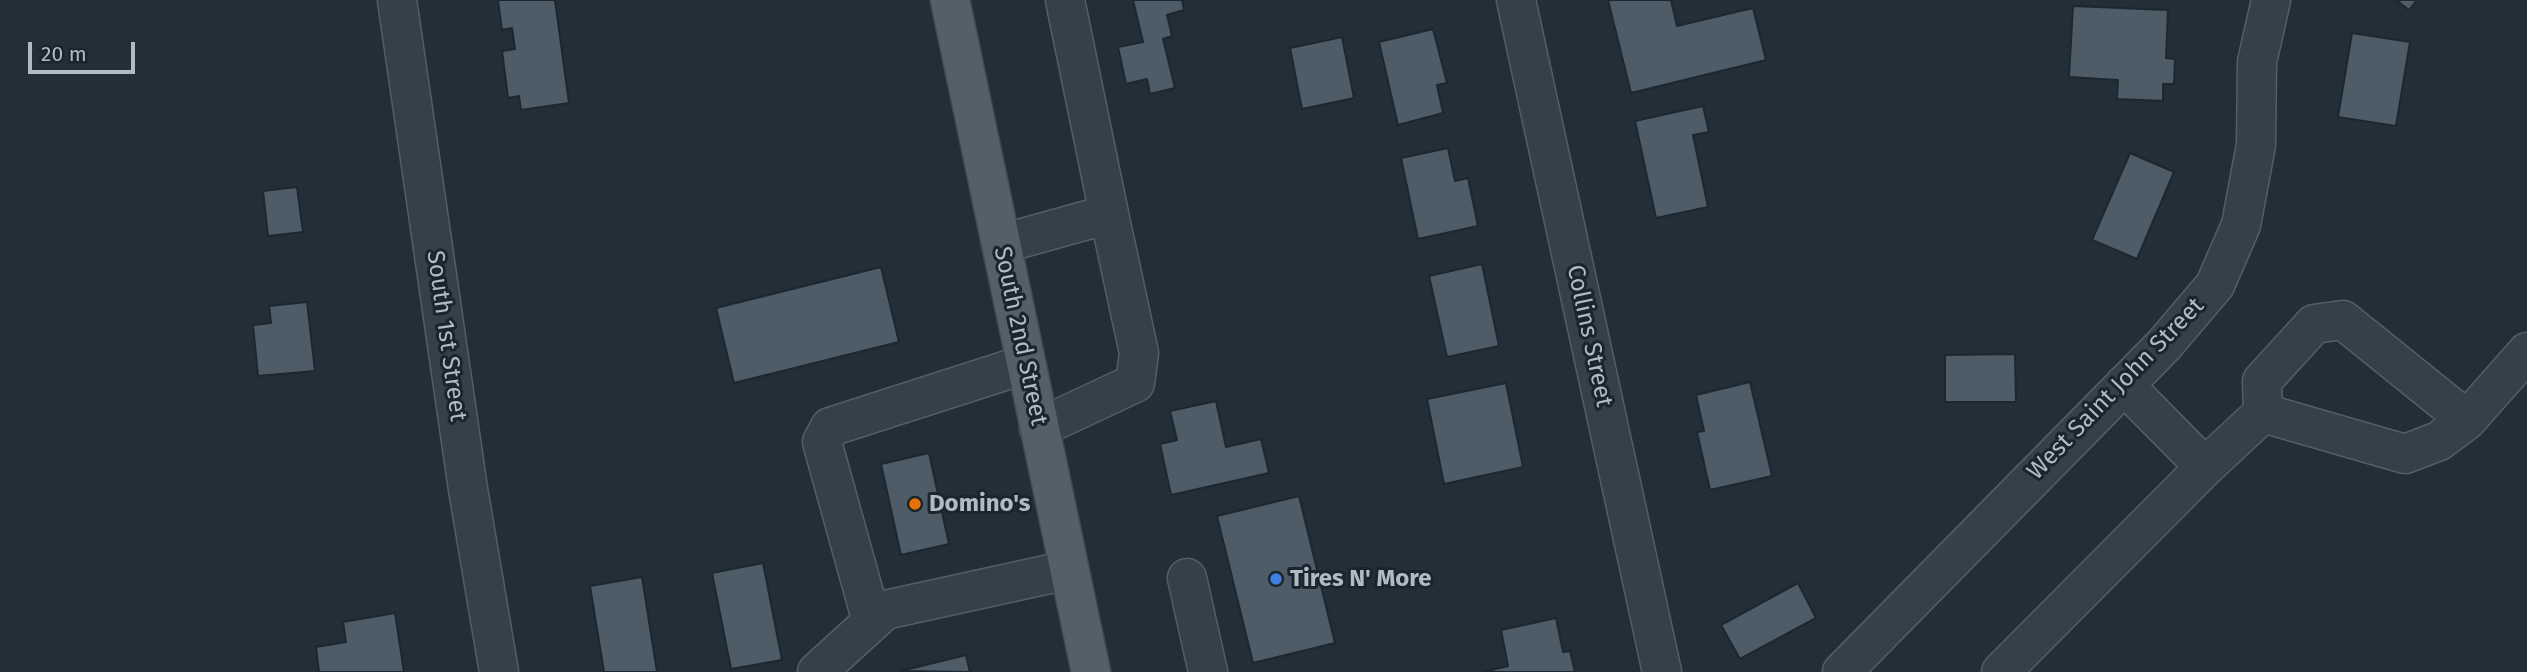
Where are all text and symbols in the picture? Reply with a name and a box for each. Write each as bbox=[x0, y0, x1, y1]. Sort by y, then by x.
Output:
scale bar bbox=[32, 28, 138, 72]
text: 20 m bbox=[41, 41, 87, 67]
street label: South 2nd Street bbox=[987, 244, 1053, 428]
street label: South 1st Street bbox=[420, 249, 472, 423]
street label: Collins Street bbox=[1560, 262, 1618, 410]
street label: West Saint John Street bbox=[2022, 292, 2210, 486]
place label: Domino's bbox=[929, 490, 1030, 518]
marker: Domino's bbox=[907, 496, 923, 512]
place label: Tires N' More bbox=[1290, 565, 1432, 593]
marker: Tires N' More bbox=[1268, 571, 1284, 587]

